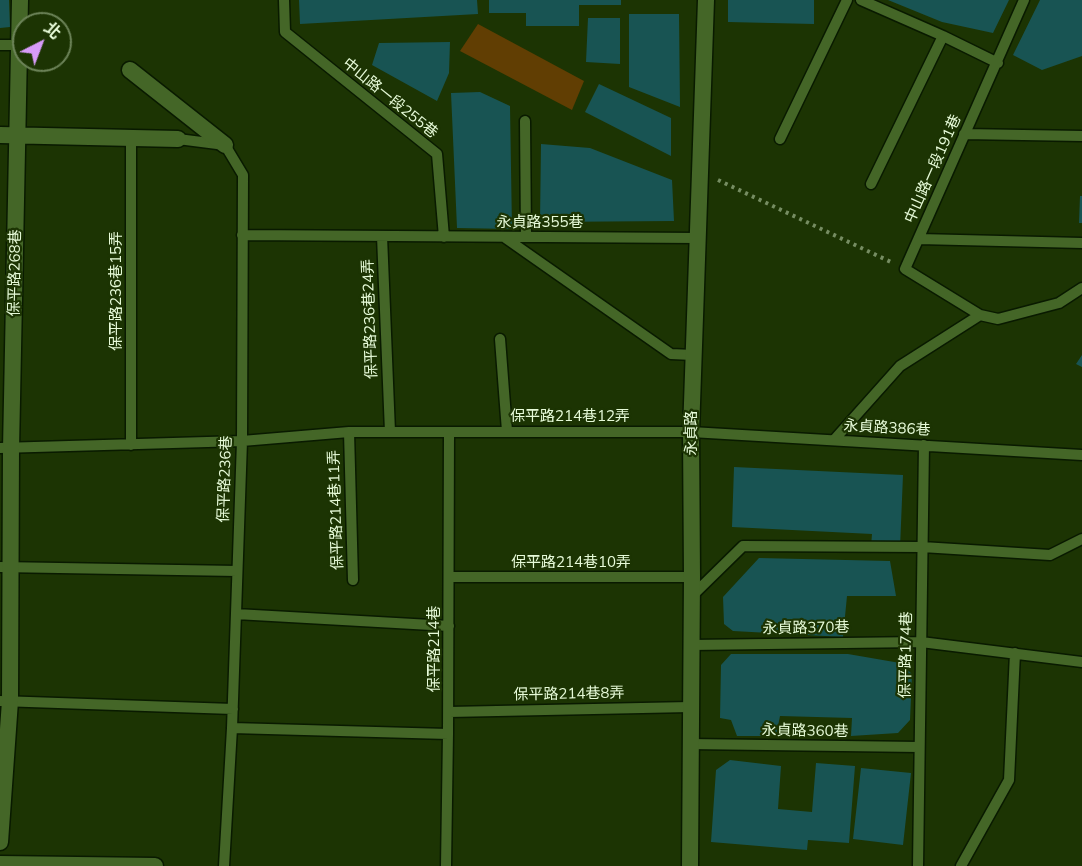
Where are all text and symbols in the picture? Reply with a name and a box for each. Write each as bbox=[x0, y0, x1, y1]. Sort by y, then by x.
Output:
north arrow bbox=[12, 12, 72, 72]
text: 北 bbox=[40, 17, 65, 43]
street label: 中山路一段255巷 bbox=[339, 54, 441, 142]
street label: 中山路一段191巷 bbox=[901, 112, 965, 226]
street label: 永貞路355巷 bbox=[497, 213, 583, 231]
street label: 保平路268巷 bbox=[5, 229, 25, 317]
street label: 保平路236巷15弄 bbox=[107, 231, 125, 351]
street label: 保平路236巷24弄 bbox=[359, 259, 381, 379]
street label: 保平路214巷12弄 bbox=[510, 407, 630, 425]
street label: 永貞路 bbox=[682, 411, 700, 455]
street label: 永貞路386巷 bbox=[843, 417, 931, 439]
street label: 保平路236巷 bbox=[214, 435, 236, 523]
street label: 保平路214巷11弄 bbox=[325, 450, 347, 570]
street label: 保平路214巷10弄 bbox=[511, 553, 631, 571]
street label: 保平路214巷 bbox=[425, 606, 443, 692]
street label: 保平路174巷 bbox=[896, 611, 916, 699]
street label: 永貞路370巷 bbox=[762, 618, 850, 638]
street label: 保平路214巷8弄 bbox=[513, 684, 625, 704]
street label: 永貞路360巷 bbox=[761, 721, 849, 741]

